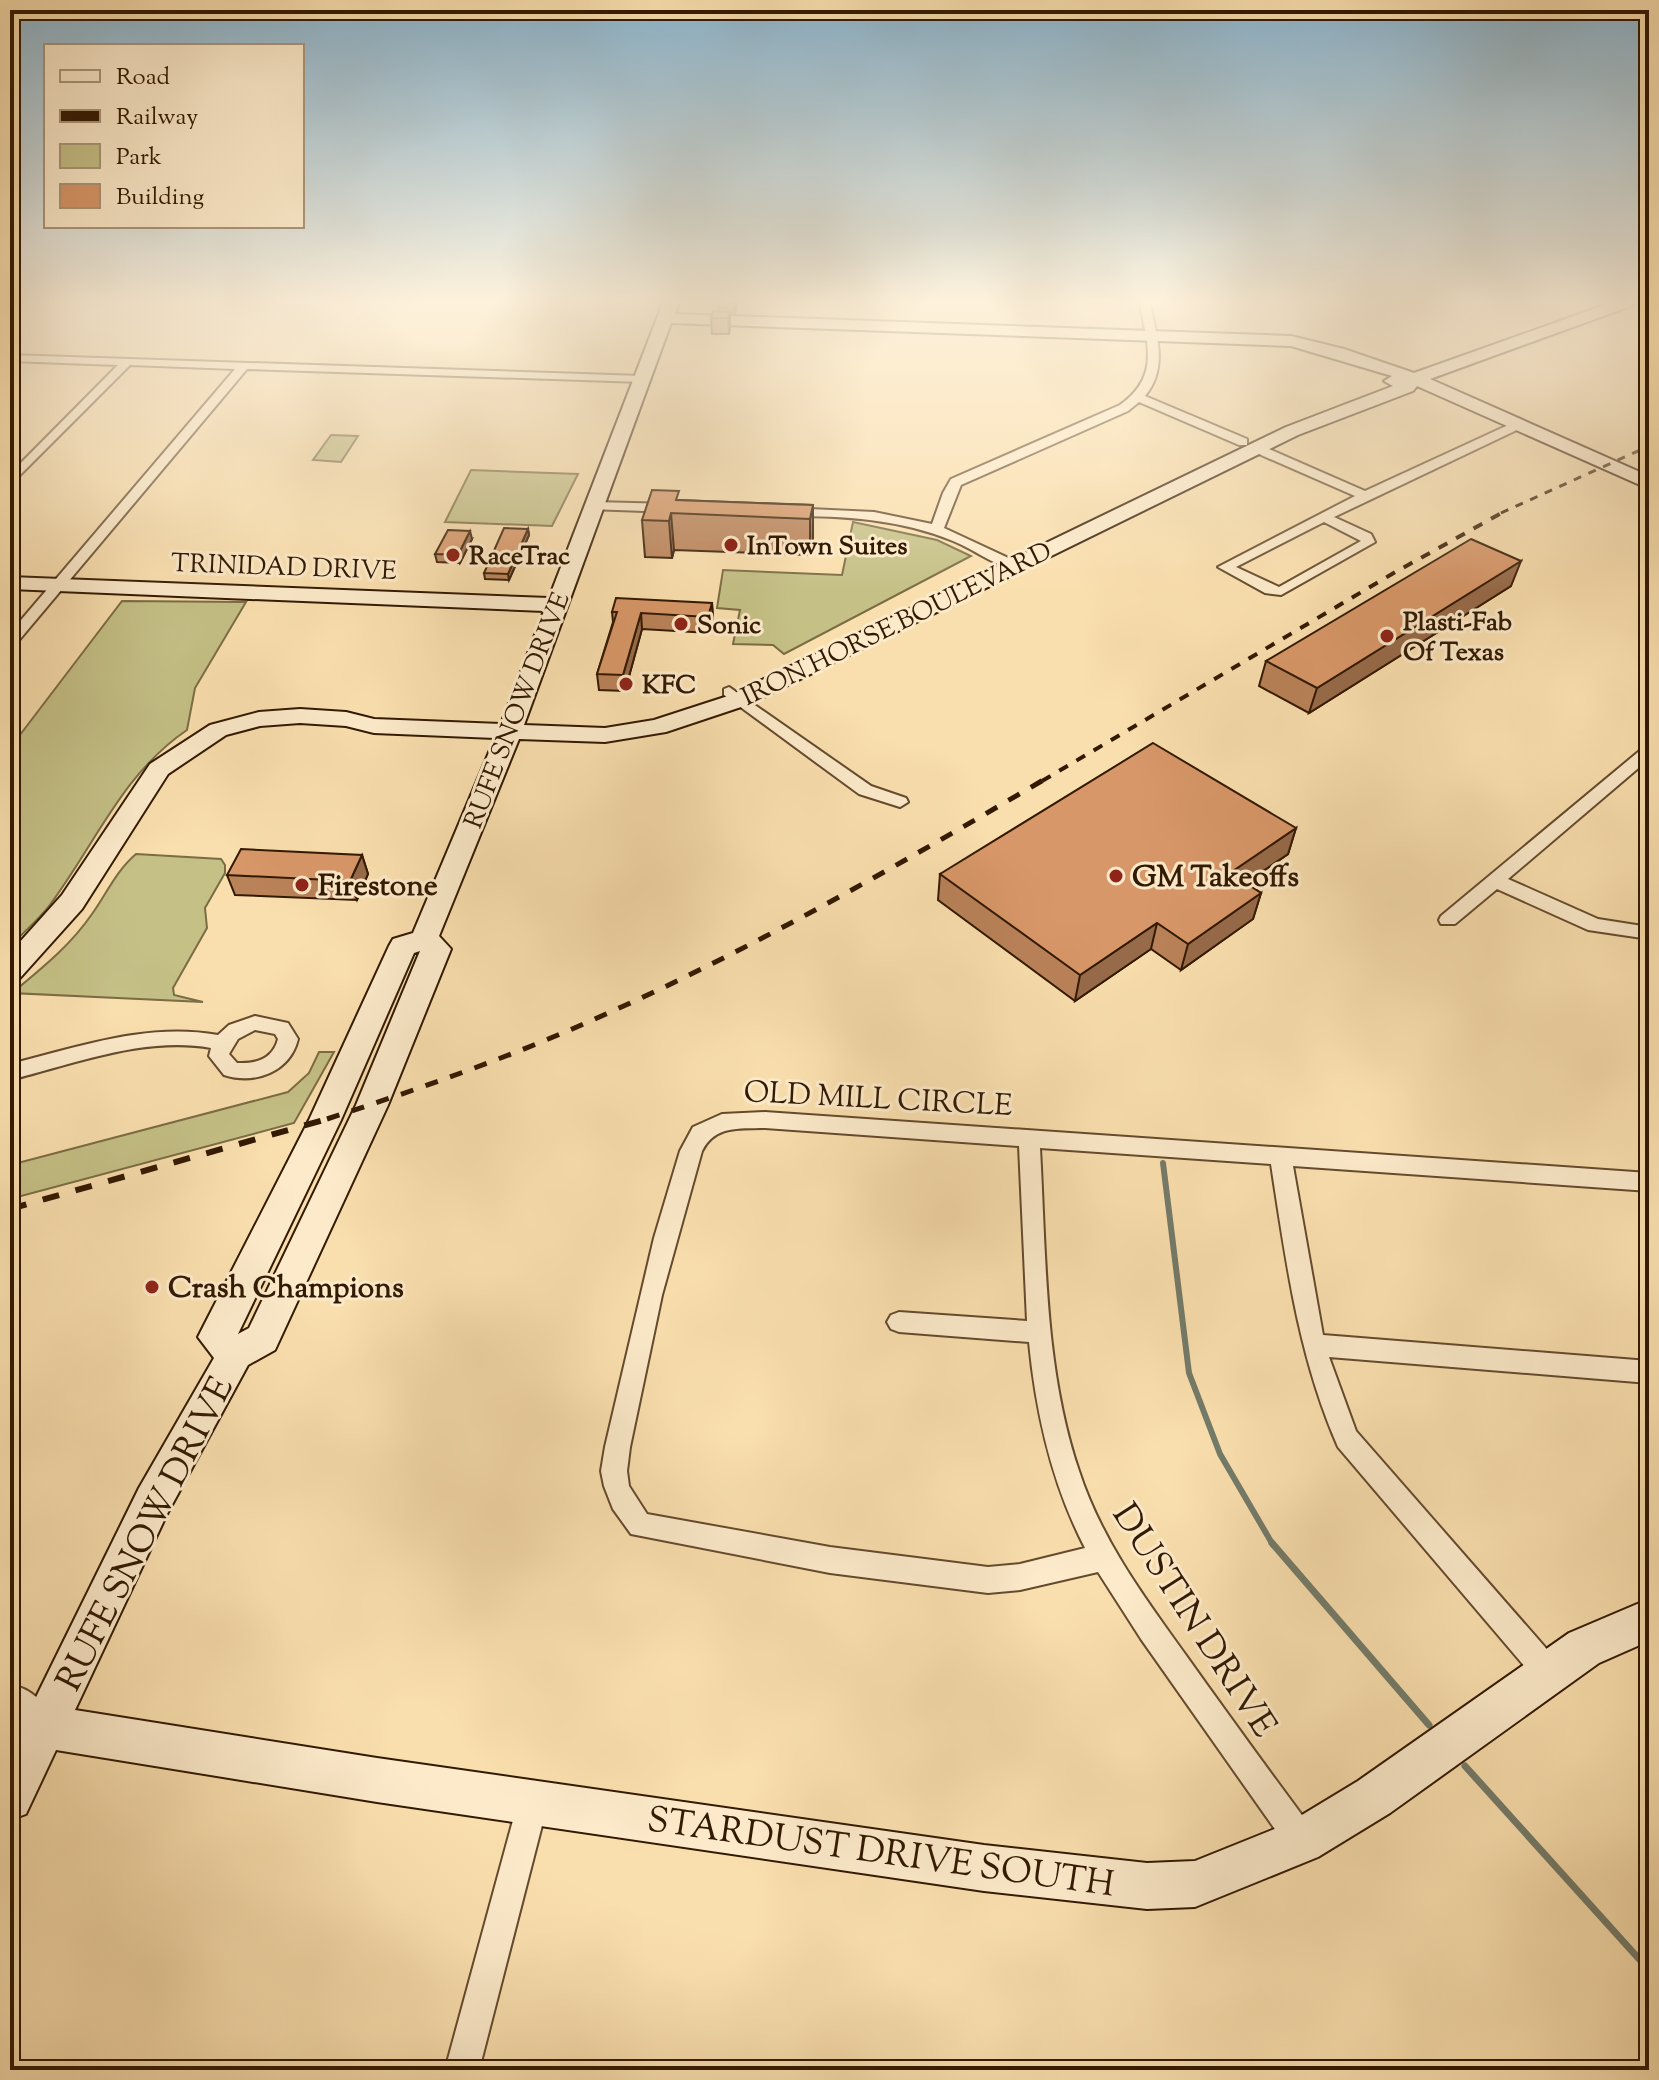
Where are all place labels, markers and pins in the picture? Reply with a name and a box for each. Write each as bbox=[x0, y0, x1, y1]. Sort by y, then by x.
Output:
place label: InTown Suites bbox=[747, 529, 907, 566]
marker: InTown Suites bbox=[722, 536, 740, 554]
place label: RaceTrac bbox=[469, 539, 570, 576]
marker: RaceTrac bbox=[444, 546, 462, 564]
place label: Plasti-Fab Of Texas bbox=[1403, 605, 1512, 672]
place label: Sonic bbox=[697, 608, 761, 645]
marker: Sonic bbox=[672, 615, 690, 633]
marker: Plasti-Fab Of Texas bbox=[1378, 627, 1396, 645]
place label: KFC bbox=[642, 668, 696, 705]
marker: KFC bbox=[617, 675, 635, 693]
place label: GM Takeoffs bbox=[1132, 857, 1299, 900]
place label: Firestone bbox=[318, 866, 438, 909]
marker: GM Takeoffs bbox=[1107, 867, 1125, 885]
marker: Firestone bbox=[293, 876, 311, 894]
place label: Crash Champions bbox=[168, 1268, 404, 1311]
marker: Crash Champions bbox=[143, 1278, 161, 1296]

